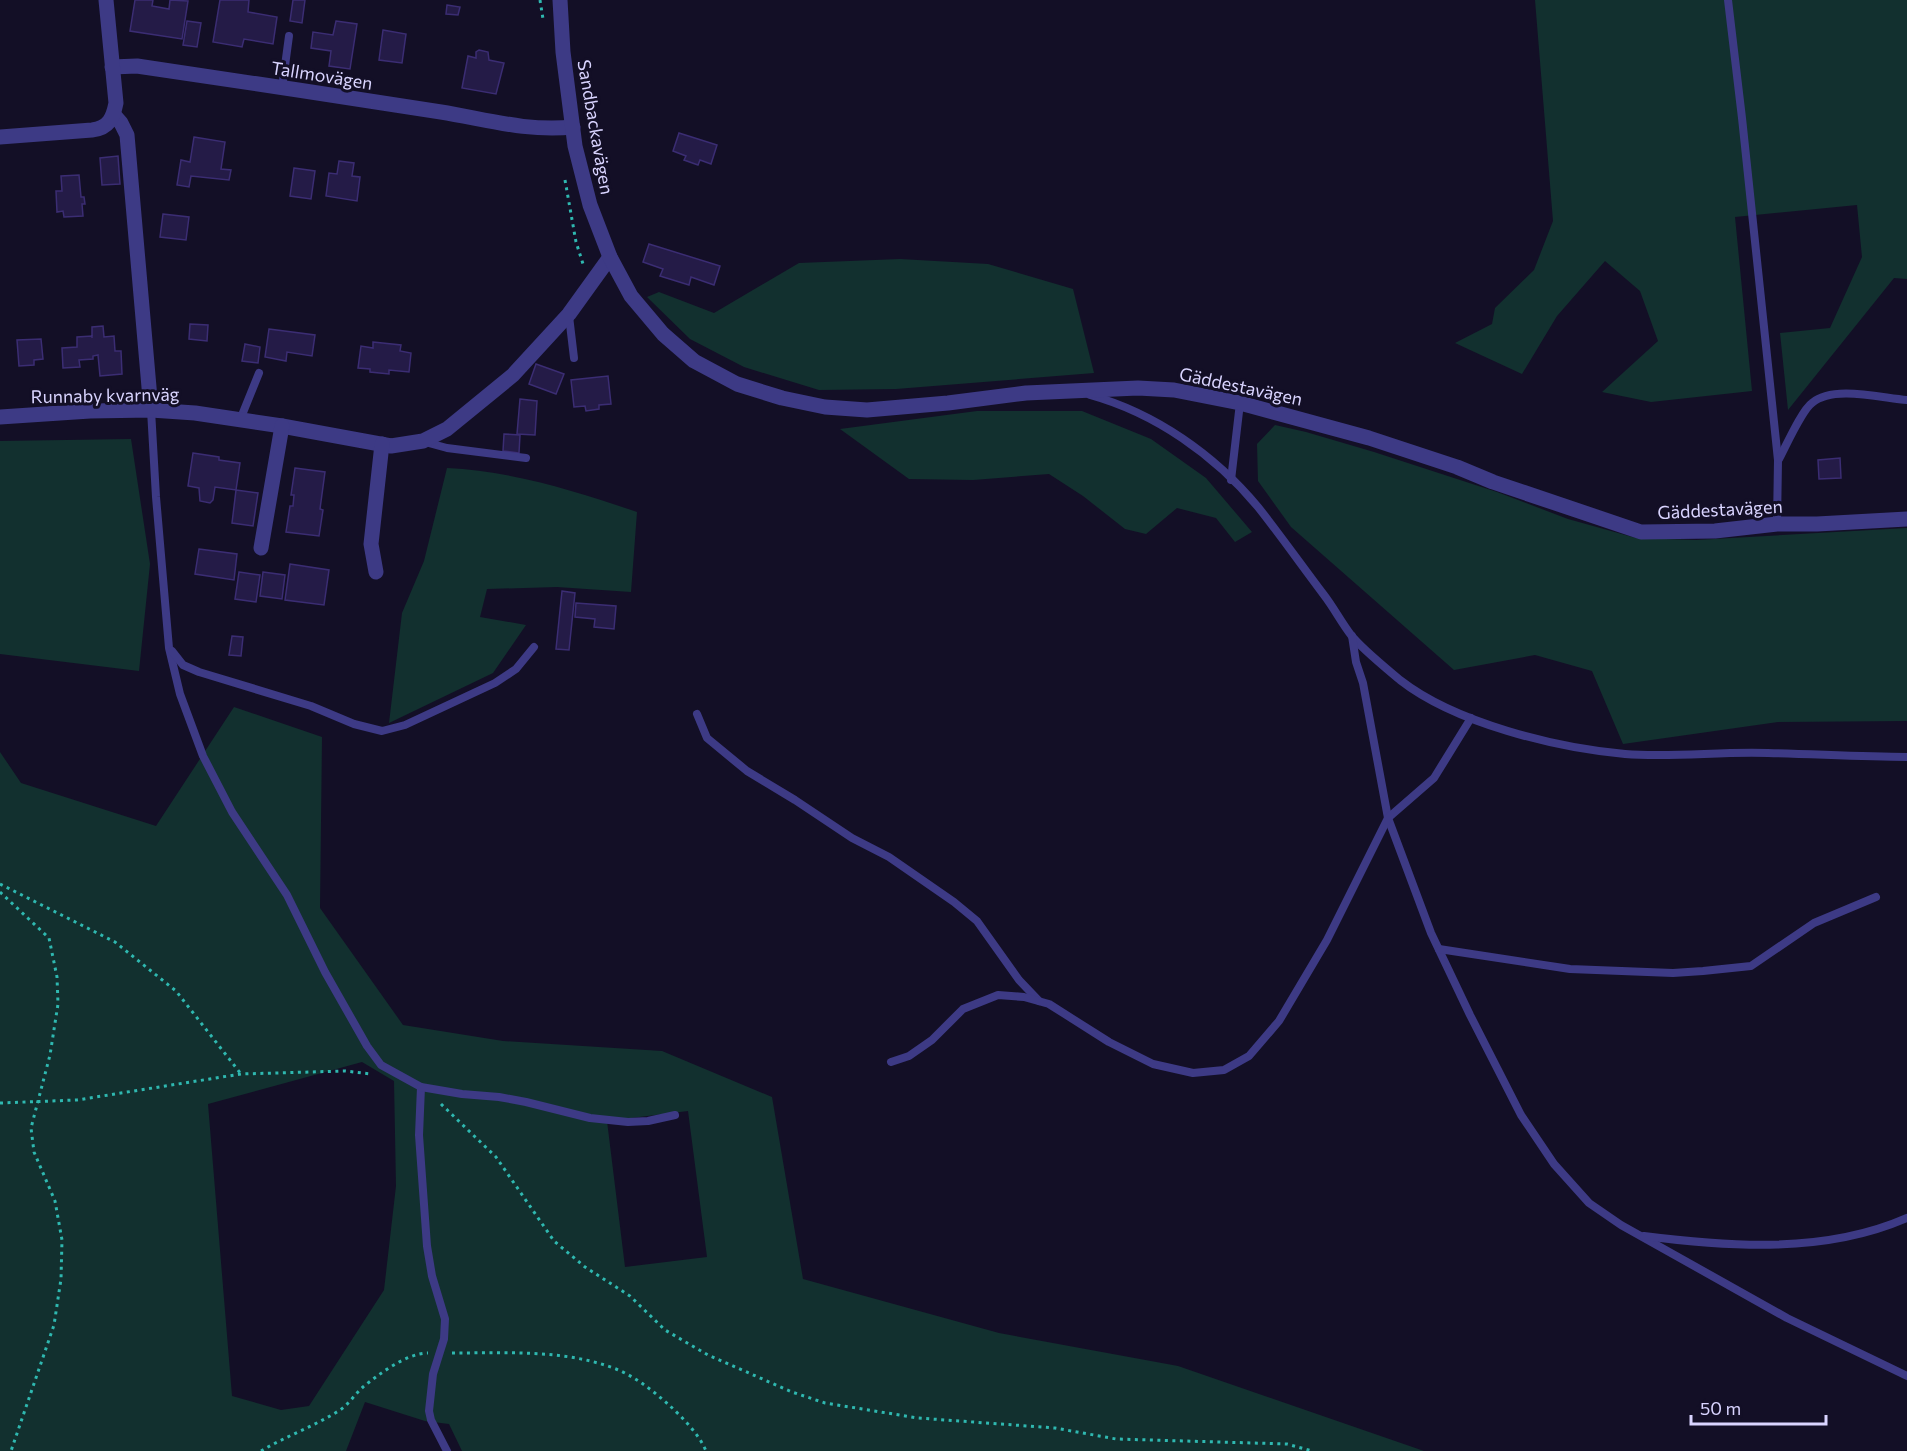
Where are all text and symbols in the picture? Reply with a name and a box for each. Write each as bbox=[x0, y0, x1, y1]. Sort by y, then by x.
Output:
street label: Tallmovägen bbox=[270, 56, 374, 94]
street label: Sandbackavägen bbox=[573, 58, 619, 196]
street label: Gäddestavägen bbox=[1177, 362, 1305, 410]
street label: Runnaby kvarnväg bbox=[30, 383, 180, 407]
street label: Gäddestavägen bbox=[1657, 495, 1783, 523]
scale bar bbox=[1691, 1388, 1826, 1426]
text: 50 m bbox=[1700, 1397, 1741, 1419]

